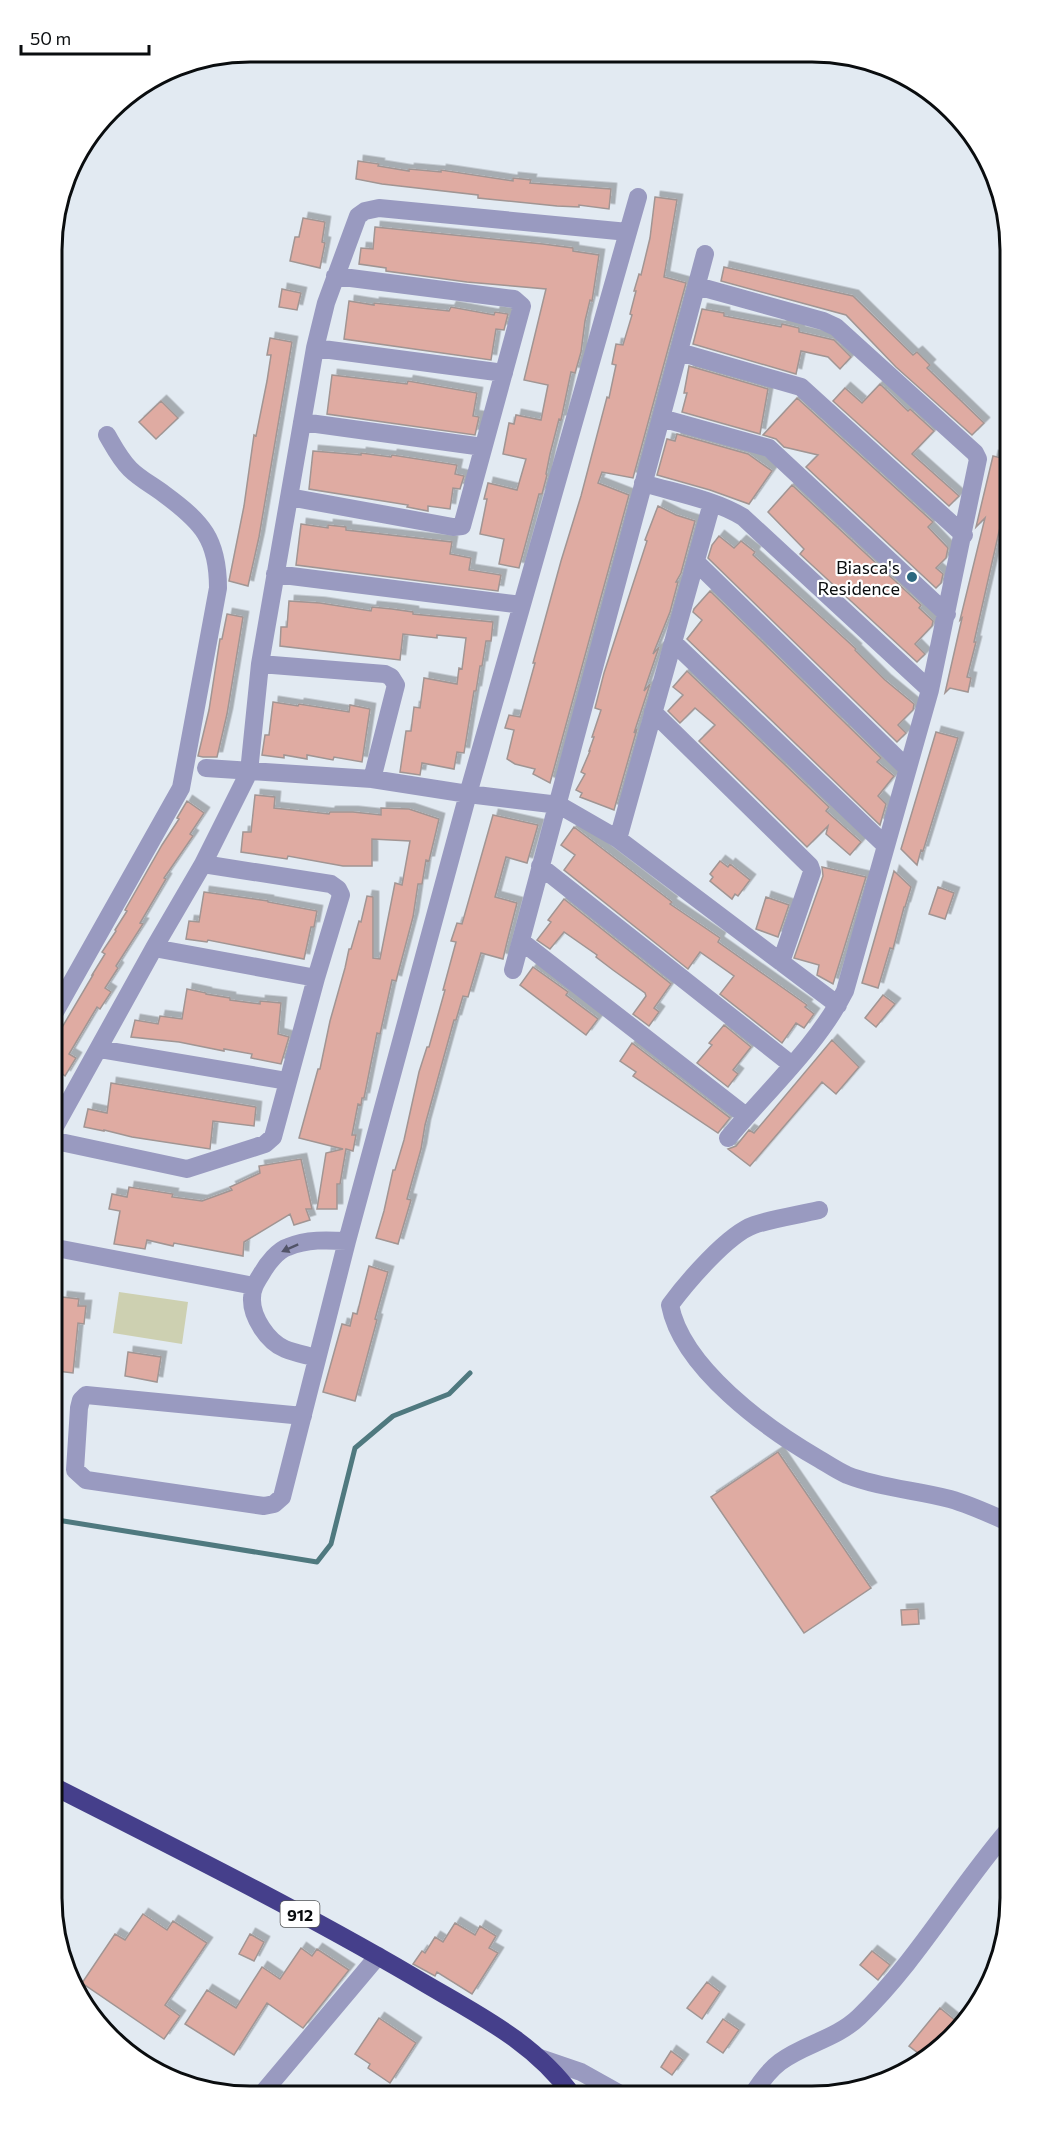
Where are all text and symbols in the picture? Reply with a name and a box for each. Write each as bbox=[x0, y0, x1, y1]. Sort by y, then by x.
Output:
scale bar bbox=[21, 18, 148, 56]
text: 50 m bbox=[30, 27, 71, 49]
place label: Biasca's Residence bbox=[818, 556, 900, 599]
marker: Biasca's Residence bbox=[905, 570, 919, 584]
one-way arrow bbox=[281, 1243, 299, 1253]
road number: 912 bbox=[280, 1901, 320, 1927]

